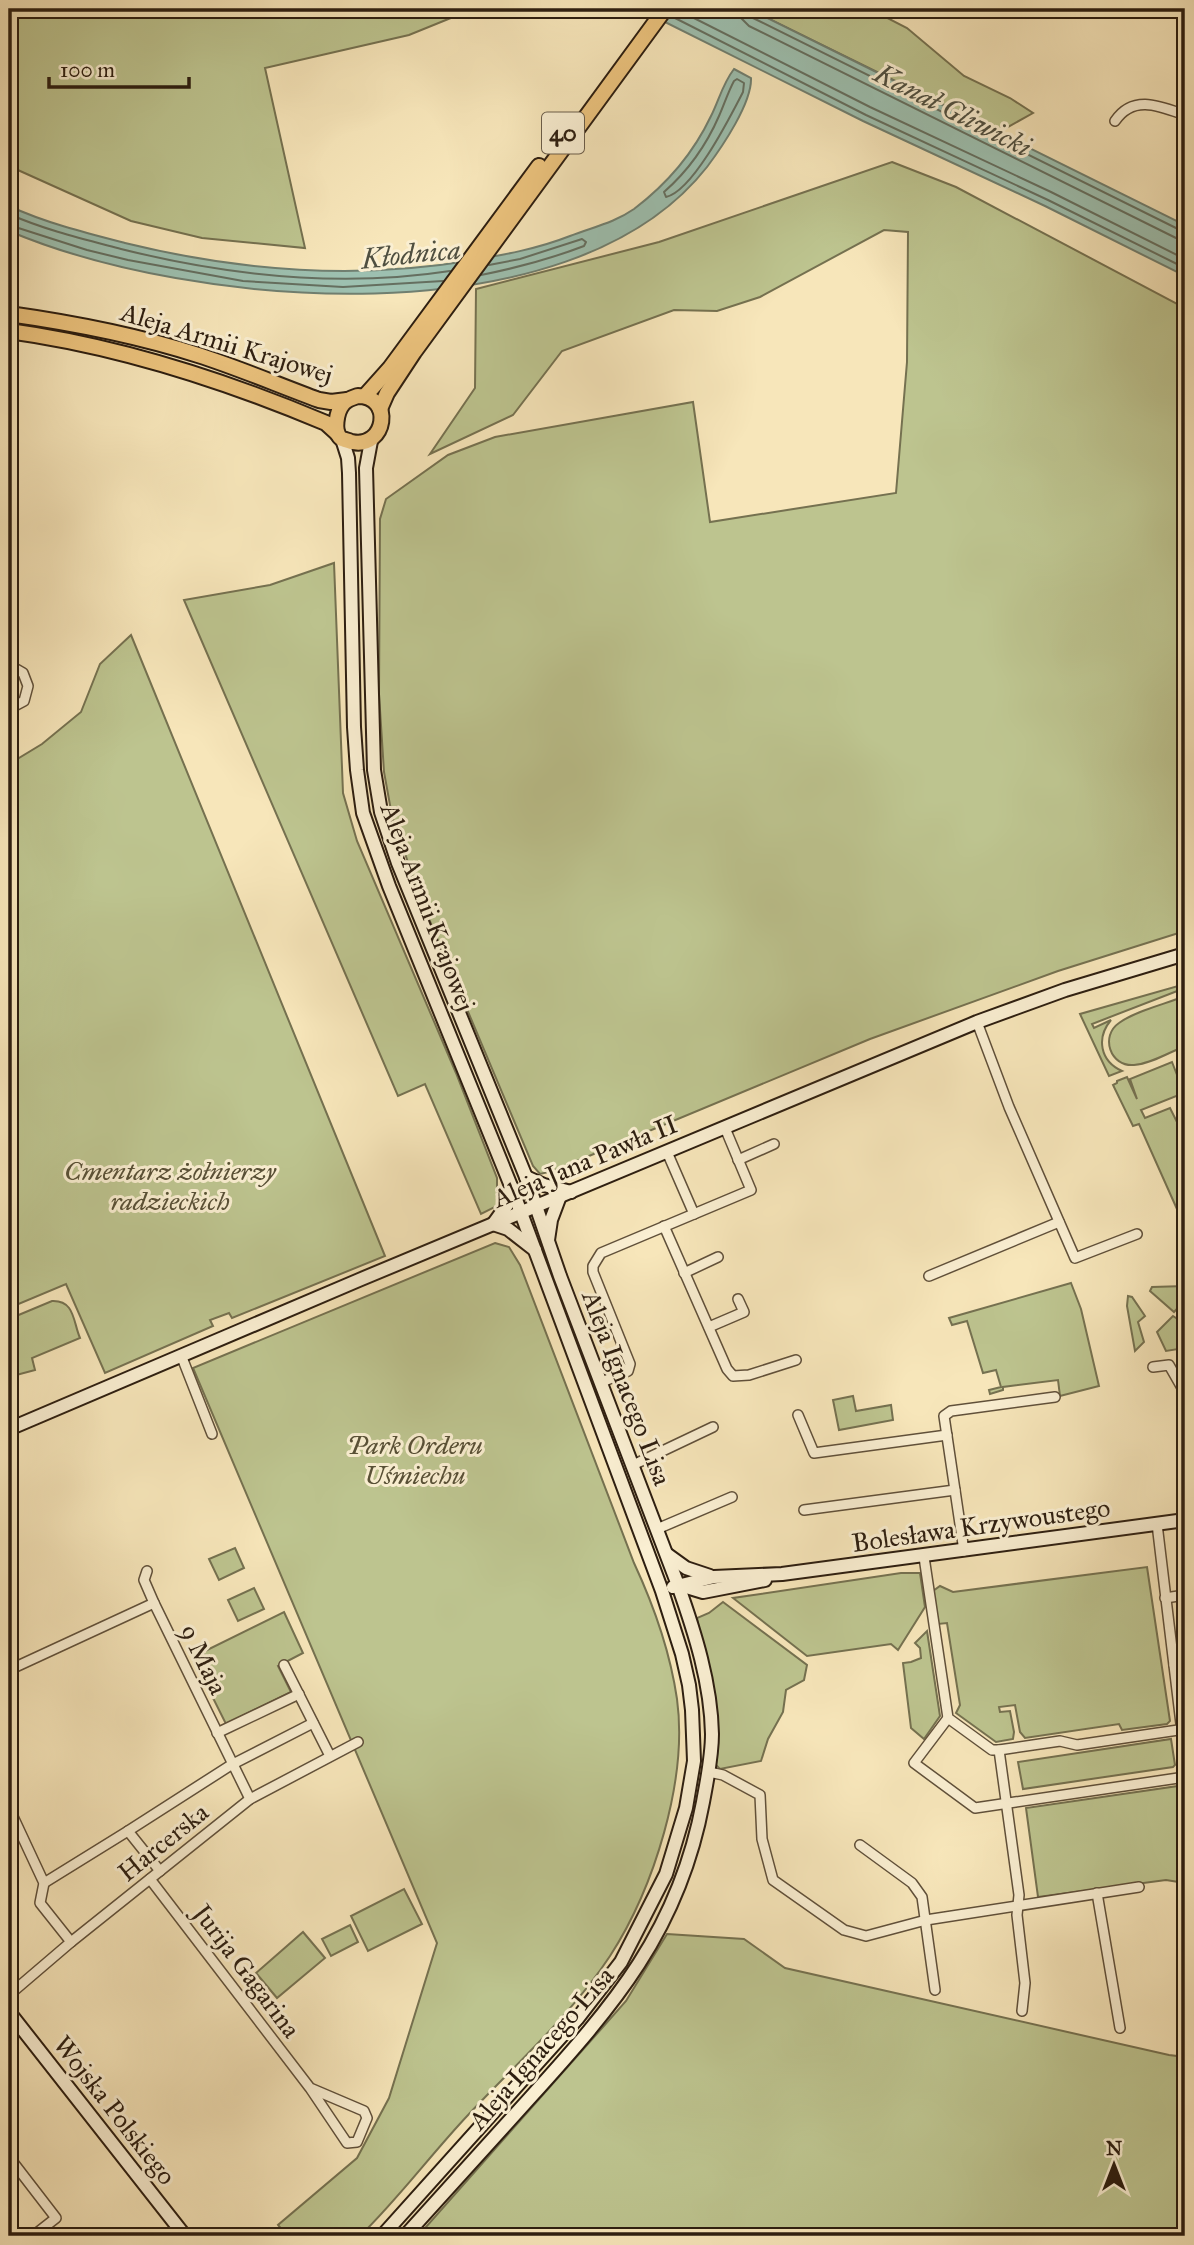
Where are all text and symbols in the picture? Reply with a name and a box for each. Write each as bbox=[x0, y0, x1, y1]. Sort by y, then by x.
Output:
scale bar bbox=[49, 46, 189, 90]
water label: Kanał Gliwicki bbox=[867, 55, 1037, 164]
text: 100 m bbox=[60, 57, 115, 83]
road number: 40 bbox=[542, 113, 584, 154]
water label: Kłodnica bbox=[358, 231, 462, 277]
street label: Aleja Armii Krajowej bbox=[116, 295, 337, 390]
street label: Aleja Armii Krajowej bbox=[373, 798, 482, 1015]
street label: Aleja Jana Pawła II bbox=[487, 1108, 682, 1215]
park label: Cmentarz żołnierzy radzieckich bbox=[64, 1155, 277, 1217]
street label: Aleja Ignacego Lisa bbox=[575, 1285, 679, 1490]
park label: Park Orderu Uśmiechu bbox=[347, 1429, 483, 1491]
street label: Bolesława Krzywoustego bbox=[850, 1491, 1112, 1559]
street label: 9 Maja bbox=[173, 1618, 235, 1700]
street label: Harcerska bbox=[111, 1796, 215, 1888]
street label: Jurija Gagarina bbox=[185, 1896, 308, 2044]
street label: Aleja Ignacego Lisa bbox=[461, 1960, 621, 2137]
street label: Wojska Polskiego bbox=[47, 2029, 183, 2191]
north arrow bbox=[1078, 2130, 1148, 2200]
text: N bbox=[1106, 2137, 1122, 2160]

